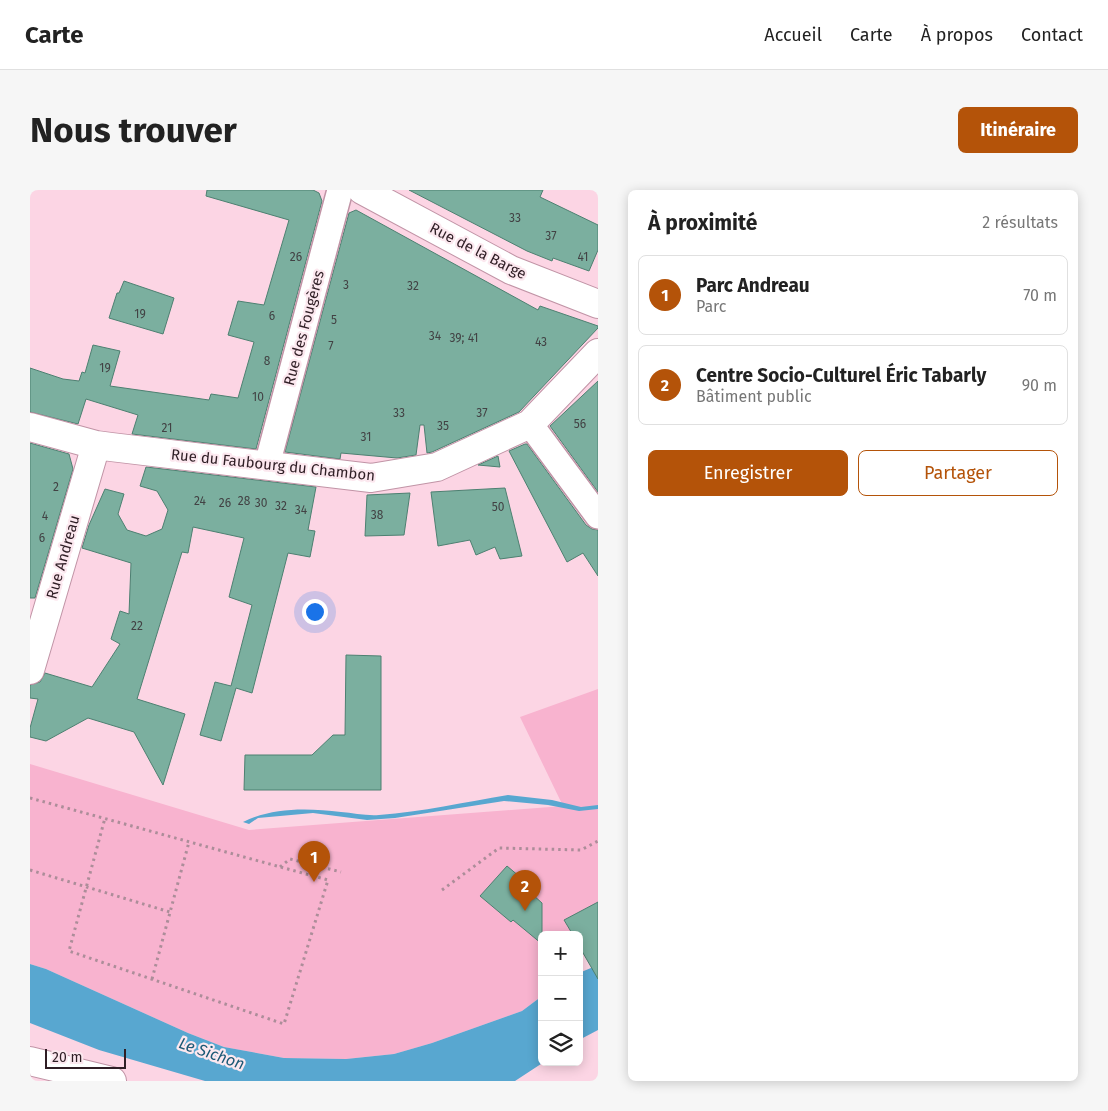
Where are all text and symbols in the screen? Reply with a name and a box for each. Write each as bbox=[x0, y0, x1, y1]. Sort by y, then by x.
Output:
text: Carte bbox=[25, 21, 83, 49]
text: Accueil bbox=[764, 24, 822, 46]
text: Carte bbox=[850, 24, 893, 46]
text: À propos bbox=[921, 24, 993, 46]
text: Contact bbox=[1021, 24, 1083, 46]
button: Itinéraire bbox=[958, 107, 1078, 153]
text: Nous trouver bbox=[30, 109, 237, 151]
text: À proximité bbox=[648, 210, 757, 236]
house number: 33 bbox=[509, 211, 521, 225]
text: 2 résultats bbox=[982, 213, 1058, 232]
street label: Rue de la Barge bbox=[427, 219, 529, 283]
house number: 37 bbox=[545, 229, 557, 243]
house number: 26 bbox=[290, 250, 302, 264]
house number: 41 bbox=[578, 250, 588, 264]
street label: Rue des Fougères bbox=[280, 268, 328, 388]
text: Parc Andreau bbox=[696, 274, 810, 297]
house number: 3 bbox=[343, 278, 349, 292]
house number: 32 bbox=[407, 279, 419, 293]
text: 1 bbox=[661, 286, 669, 305]
text: 70 m bbox=[1023, 286, 1057, 305]
text: Parc bbox=[696, 297, 726, 316]
house number: 19 bbox=[134, 307, 146, 321]
house number: 6 bbox=[269, 309, 275, 323]
house number: 5 bbox=[331, 313, 337, 327]
house number: 34 bbox=[429, 329, 442, 343]
house number: 39; 41 bbox=[449, 331, 479, 345]
house number: 43 bbox=[535, 335, 547, 349]
house number: 7 bbox=[328, 339, 334, 353]
house number: 8 bbox=[264, 354, 271, 368]
house number: 19 bbox=[99, 361, 111, 375]
text: Centre Socio-Culturel Éric Tabarly bbox=[696, 364, 986, 387]
text: 2 bbox=[661, 376, 669, 395]
text: 90 m bbox=[1022, 376, 1057, 395]
text: Bâtiment public bbox=[696, 387, 812, 406]
house number: 10 bbox=[252, 390, 264, 404]
house number: 33 bbox=[393, 406, 405, 420]
house number: 37 bbox=[476, 406, 488, 420]
house number: 56 bbox=[574, 417, 586, 431]
house number: 35 bbox=[437, 419, 449, 433]
house number: 21 bbox=[162, 421, 172, 435]
house number: 31 bbox=[361, 430, 371, 444]
street label: Rue du Faubourg du Chambon bbox=[170, 445, 376, 485]
button: Enregistrer bbox=[648, 450, 848, 496]
button: Partager bbox=[858, 450, 1058, 496]
house number: 2 bbox=[53, 480, 59, 494]
house number: 24 bbox=[194, 494, 207, 508]
house number: 28 bbox=[238, 494, 251, 508]
house number: 26 bbox=[219, 496, 231, 510]
house number: 30 bbox=[255, 496, 268, 510]
house number: 32 bbox=[275, 499, 287, 513]
house number: 50 bbox=[492, 500, 505, 514]
house number: 34 bbox=[295, 503, 308, 517]
house number: 38 bbox=[371, 508, 384, 522]
house number: 4 bbox=[42, 509, 49, 523]
street label: Rue Andreau bbox=[42, 513, 84, 601]
house number: 6 bbox=[39, 531, 45, 545]
your location bbox=[302, 599, 328, 625]
house number: 22 bbox=[131, 619, 143, 633]
pin: 1 bbox=[298, 841, 330, 882]
pin: 2 bbox=[509, 870, 541, 911]
map controls bbox=[538, 931, 583, 1066]
button: + bbox=[538, 931, 583, 976]
button: − bbox=[538, 976, 583, 1021]
button: layers bbox=[538, 1021, 583, 1066]
water label: Le Sichon bbox=[176, 1033, 247, 1074]
scale bar bbox=[45, 1046, 126, 1069]
text: 20 m bbox=[52, 1049, 82, 1066]

